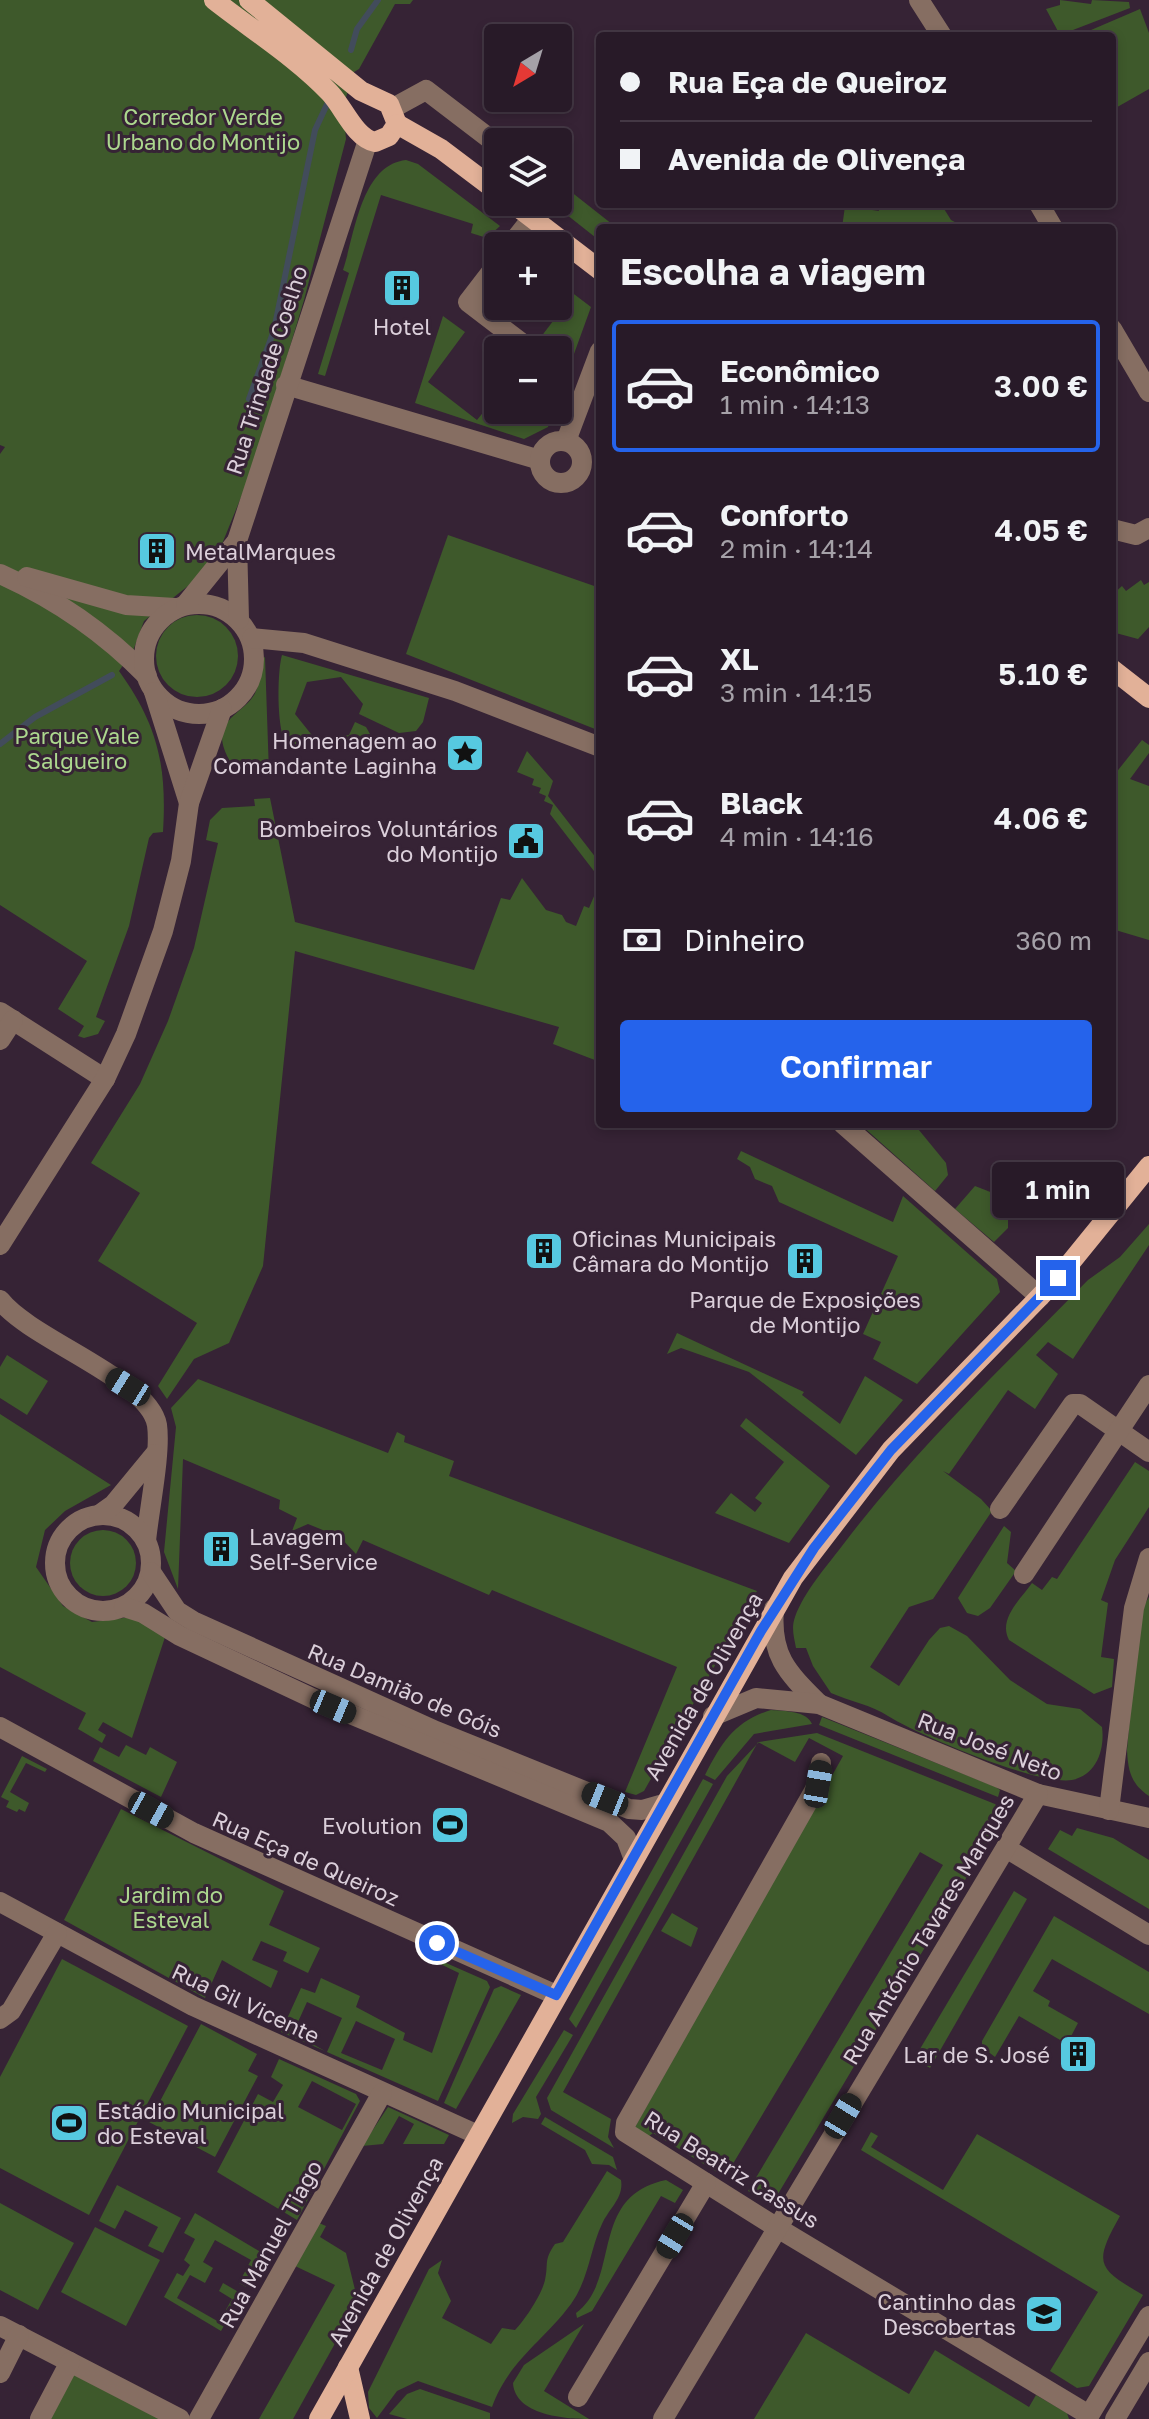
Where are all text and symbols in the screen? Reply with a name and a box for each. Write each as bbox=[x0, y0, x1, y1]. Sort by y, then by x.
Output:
north arrow bbox=[484, 24, 572, 112]
map controls bbox=[484, 24, 572, 424]
text: Rua Eça de Queiroz bbox=[668, 64, 947, 100]
park label: Corredor Verde Urbano do Montijo bbox=[106, 103, 300, 155]
button: layers bbox=[484, 128, 572, 216]
text: Avenida de Olivença bbox=[668, 141, 965, 177]
button: + bbox=[484, 232, 572, 320]
text: Escolha a viagem bbox=[620, 250, 926, 293]
street label: Rua Trindade Coelho bbox=[219, 262, 313, 478]
building icon: Hotel bbox=[381, 267, 423, 309]
place label: Hotel bbox=[373, 313, 431, 340]
button: − bbox=[484, 336, 572, 424]
icon: car bbox=[624, 350, 696, 422]
text: Econômico bbox=[720, 353, 880, 389]
text: 3.00 € bbox=[994, 368, 1088, 404]
text: 1 min · 14:13 bbox=[720, 389, 870, 420]
icon: car bbox=[624, 494, 696, 566]
text: Conforto bbox=[720, 497, 849, 533]
text: 4.05 € bbox=[995, 512, 1088, 548]
building icon: MetalMarques bbox=[136, 530, 178, 572]
text: 2 min · 14:14 bbox=[720, 533, 873, 564]
place label: MetalMarques bbox=[185, 538, 336, 565]
icon: car bbox=[624, 638, 696, 710]
text: XL bbox=[720, 641, 759, 677]
text: 5.10 € bbox=[998, 656, 1088, 692]
text: 3 min · 14:15 bbox=[720, 677, 872, 708]
park label: Parque Vale Salgueiro bbox=[14, 722, 140, 774]
place label: Homenagem ao Comandante Laginha bbox=[213, 727, 437, 779]
place icon: Homenagem ao Comandante Laginha bbox=[444, 732, 486, 774]
icon: car bbox=[624, 782, 696, 854]
text: Black bbox=[720, 785, 803, 821]
text: 4.06 € bbox=[994, 800, 1088, 836]
place label: Bombeiros Voluntários do Montijo bbox=[259, 815, 498, 867]
public building icon: Bombeiros Voluntários do Montijo bbox=[505, 820, 547, 862]
text: 4 min · 14:16 bbox=[720, 821, 874, 852]
icon: cash bbox=[620, 918, 664, 962]
text: Dinheiro bbox=[684, 922, 805, 958]
text: 360 m bbox=[1015, 925, 1092, 956]
button: Confirmar bbox=[620, 1020, 1092, 1112]
callout: 1 min bbox=[992, 1162, 1124, 1218]
text: 1 min bbox=[1025, 1174, 1091, 1205]
place label: Oficinas Municipais Câmara do Montijo bbox=[572, 1225, 776, 1277]
building icon: Oficinas Municipais Câmara do Montijo bbox=[523, 1230, 565, 1272]
building icon: Parque de Exposições de Montijo bbox=[784, 1240, 826, 1282]
route end bbox=[1040, 1260, 1076, 1296]
place label: Parque de Exposições de Montijo bbox=[689, 1286, 921, 1338]
car bbox=[101, 1364, 155, 1410]
place label: Lavagem Self-Service bbox=[249, 1523, 378, 1575]
building icon: Lavagem Self-Service bbox=[200, 1528, 242, 1570]
street label: Avenida de Olivença bbox=[638, 1587, 768, 1785]
street label: Rua Damião de Góis bbox=[304, 1637, 506, 1743]
car bbox=[306, 1687, 360, 1727]
street label: Rua José Neto bbox=[914, 1706, 1066, 1786]
car bbox=[802, 1758, 834, 1810]
car bbox=[578, 1779, 632, 1819]
car bbox=[124, 1788, 178, 1832]
street label: Rua António Tavares Marques bbox=[836, 1789, 1020, 2069]
sports icon: Evolution bbox=[429, 1804, 471, 1846]
street label: Rua Eça de Queiroz bbox=[208, 1805, 404, 1911]
place label: Evolution bbox=[322, 1812, 422, 1839]
park label: Jardim do Esteval bbox=[119, 1881, 223, 1933]
route start bbox=[419, 1925, 455, 1961]
street label: Rua Gil Vicente bbox=[168, 1957, 324, 2049]
building icon: Lar de S. José bbox=[1057, 2033, 1099, 2075]
place label: Lar de S. José bbox=[903, 2041, 1050, 2068]
car bbox=[820, 2089, 866, 2143]
place label: Estádio Municipal do Esteval bbox=[97, 2097, 284, 2149]
sports icon: Estádio Municipal do Esteval bbox=[48, 2102, 90, 2144]
street label: Rua Beatriz Cassus bbox=[640, 2104, 824, 2234]
street label: Avenida de Olivença bbox=[322, 2152, 448, 2350]
street label: Rua Manuel Tiago bbox=[213, 2155, 327, 2333]
car bbox=[652, 2209, 698, 2263]
place label: Cantinho das Descobertas bbox=[877, 2288, 1016, 2340]
school or university icon: Cantinho das Descobertas bbox=[1023, 2293, 1065, 2335]

